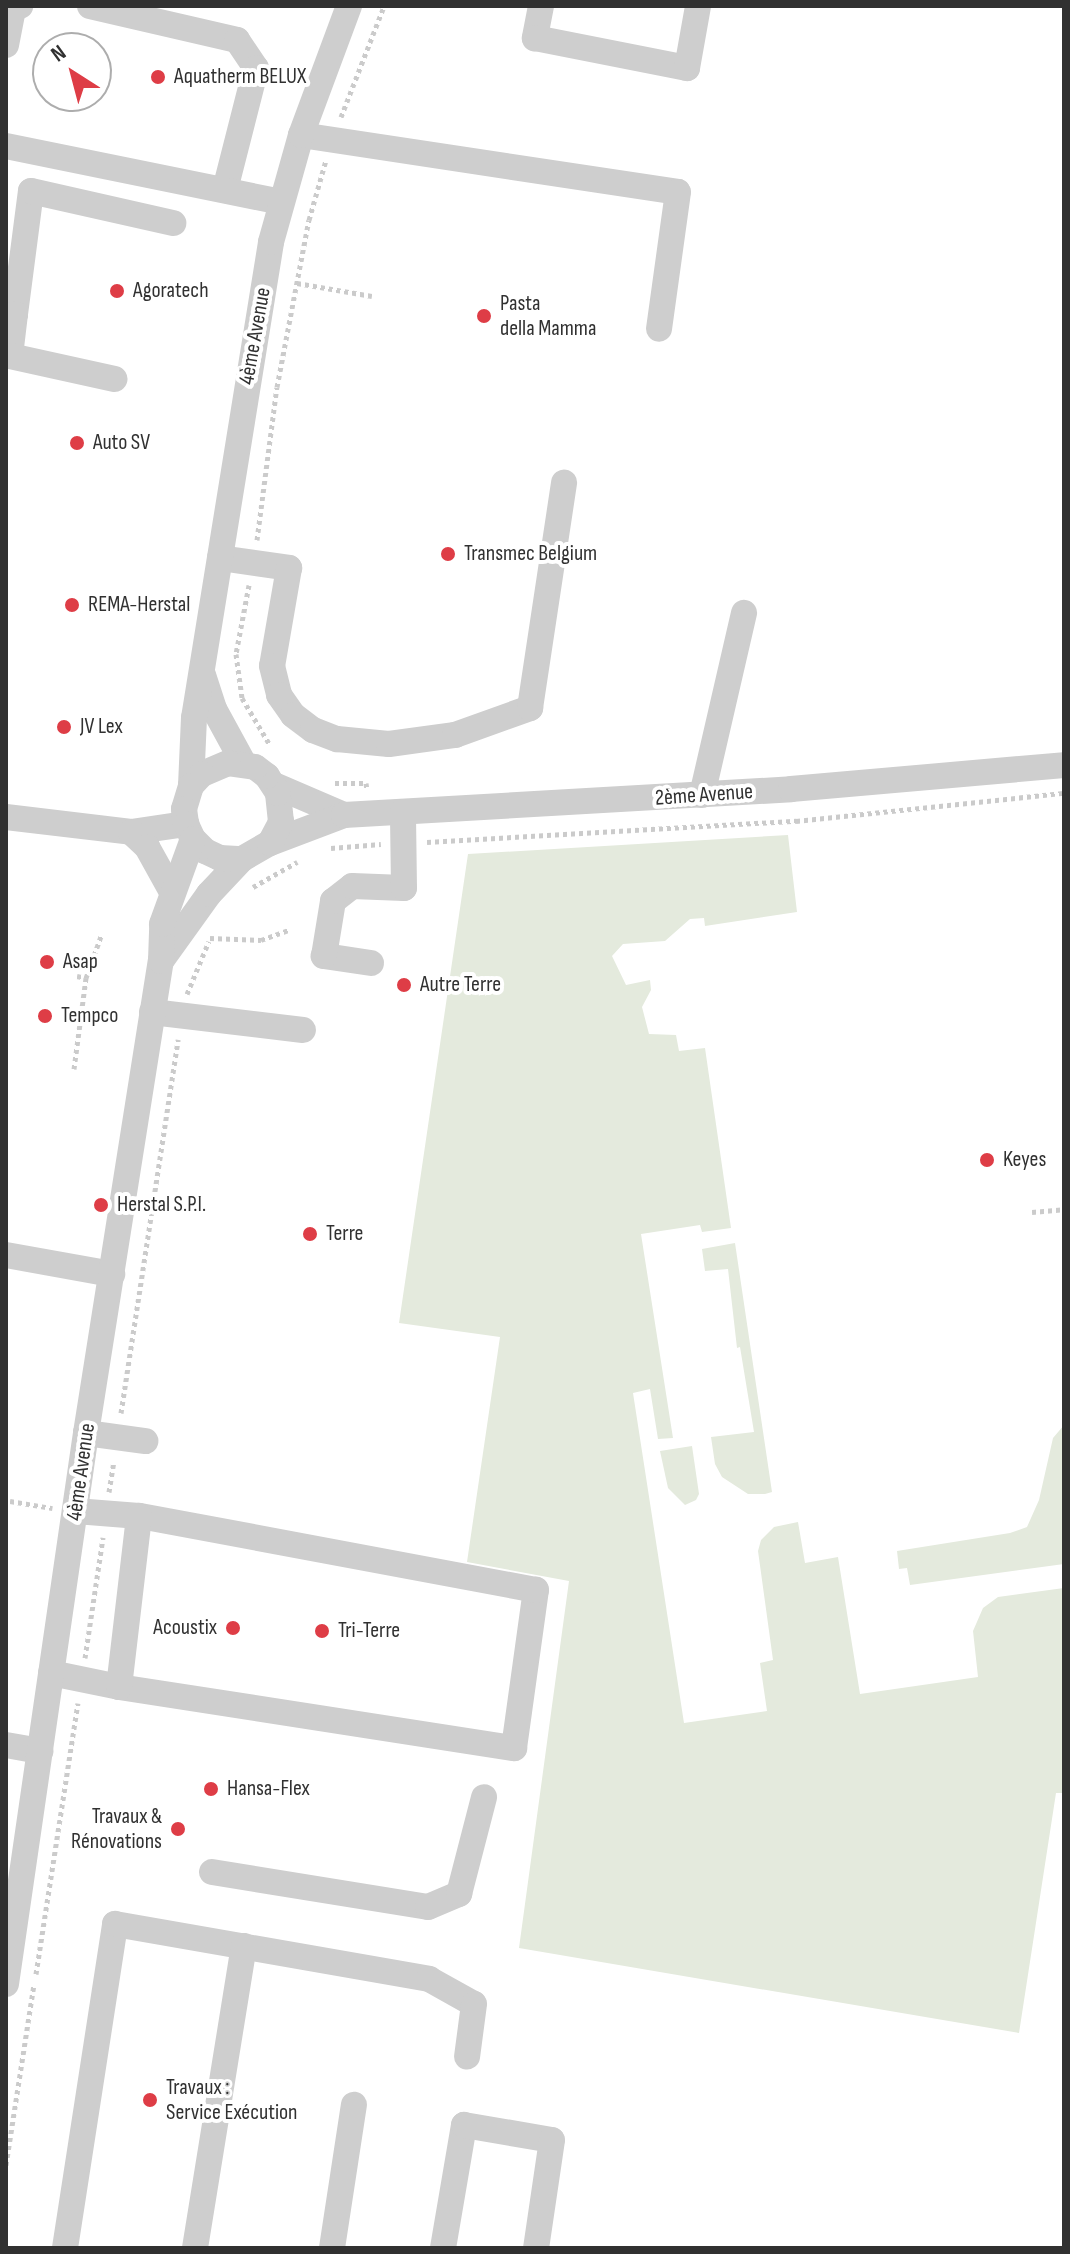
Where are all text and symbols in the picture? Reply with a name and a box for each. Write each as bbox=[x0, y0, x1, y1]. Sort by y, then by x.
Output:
north arrow bbox=[32, 32, 112, 112]
text: N bbox=[46, 39, 71, 68]
place label: Aquatherm BELUX bbox=[174, 64, 306, 90]
marker: Aquatherm BELUX bbox=[149, 68, 167, 86]
place label: Agoratech bbox=[133, 278, 209, 304]
marker: Agoratech bbox=[108, 282, 126, 300]
street label: 4ème Avenue bbox=[233, 285, 277, 387]
place label: Pasta della Mamma bbox=[500, 290, 596, 342]
marker: Pasta della Mamma bbox=[475, 307, 493, 325]
place label: Auto SV bbox=[93, 430, 150, 456]
marker: Auto SV bbox=[68, 434, 86, 452]
place label: Transmec Belgium bbox=[464, 541, 597, 567]
marker: Transmec Belgium bbox=[439, 545, 457, 563]
place label: REMA-Herstal bbox=[88, 592, 190, 618]
marker: REMA-Herstal bbox=[63, 596, 81, 614]
place label: JV Lex bbox=[80, 714, 123, 740]
marker: JV Lex bbox=[55, 718, 73, 736]
street label: 2ème Avenue bbox=[654, 778, 754, 812]
place label: Asap bbox=[63, 949, 98, 975]
marker: Asap bbox=[38, 953, 56, 971]
place label: Autre Terre bbox=[420, 972, 501, 998]
marker: Autre Terre bbox=[395, 976, 413, 994]
place label: Tempco bbox=[61, 1003, 118, 1029]
marker: Tempco bbox=[36, 1007, 54, 1025]
place label: Keyes bbox=[1003, 1147, 1046, 1173]
marker: Keyes bbox=[978, 1151, 996, 1169]
place label: Herstal S.P.I. bbox=[117, 1192, 206, 1218]
marker: Herstal S.P.I. bbox=[92, 1196, 110, 1214]
place label: Terre bbox=[326, 1221, 363, 1247]
marker: Terre bbox=[301, 1225, 319, 1243]
street label: 4ème Avenue bbox=[61, 1421, 101, 1523]
place label: Acoustix bbox=[153, 1615, 217, 1641]
place label: Tri-Terre bbox=[338, 1618, 400, 1644]
marker: Acoustix bbox=[224, 1619, 242, 1637]
marker: Tri-Terre bbox=[313, 1622, 331, 1640]
place label: Hansa-Flex bbox=[227, 1776, 310, 1802]
marker: Hansa-Flex bbox=[202, 1780, 220, 1798]
place label: Travaux & Rénovations bbox=[71, 1803, 162, 1854]
marker: Travaux & Rénovations bbox=[169, 1820, 187, 1838]
place label: Travaux : Service Exécution bbox=[166, 2074, 298, 2126]
marker: Travaux : Service Exécution bbox=[141, 2091, 159, 2109]

